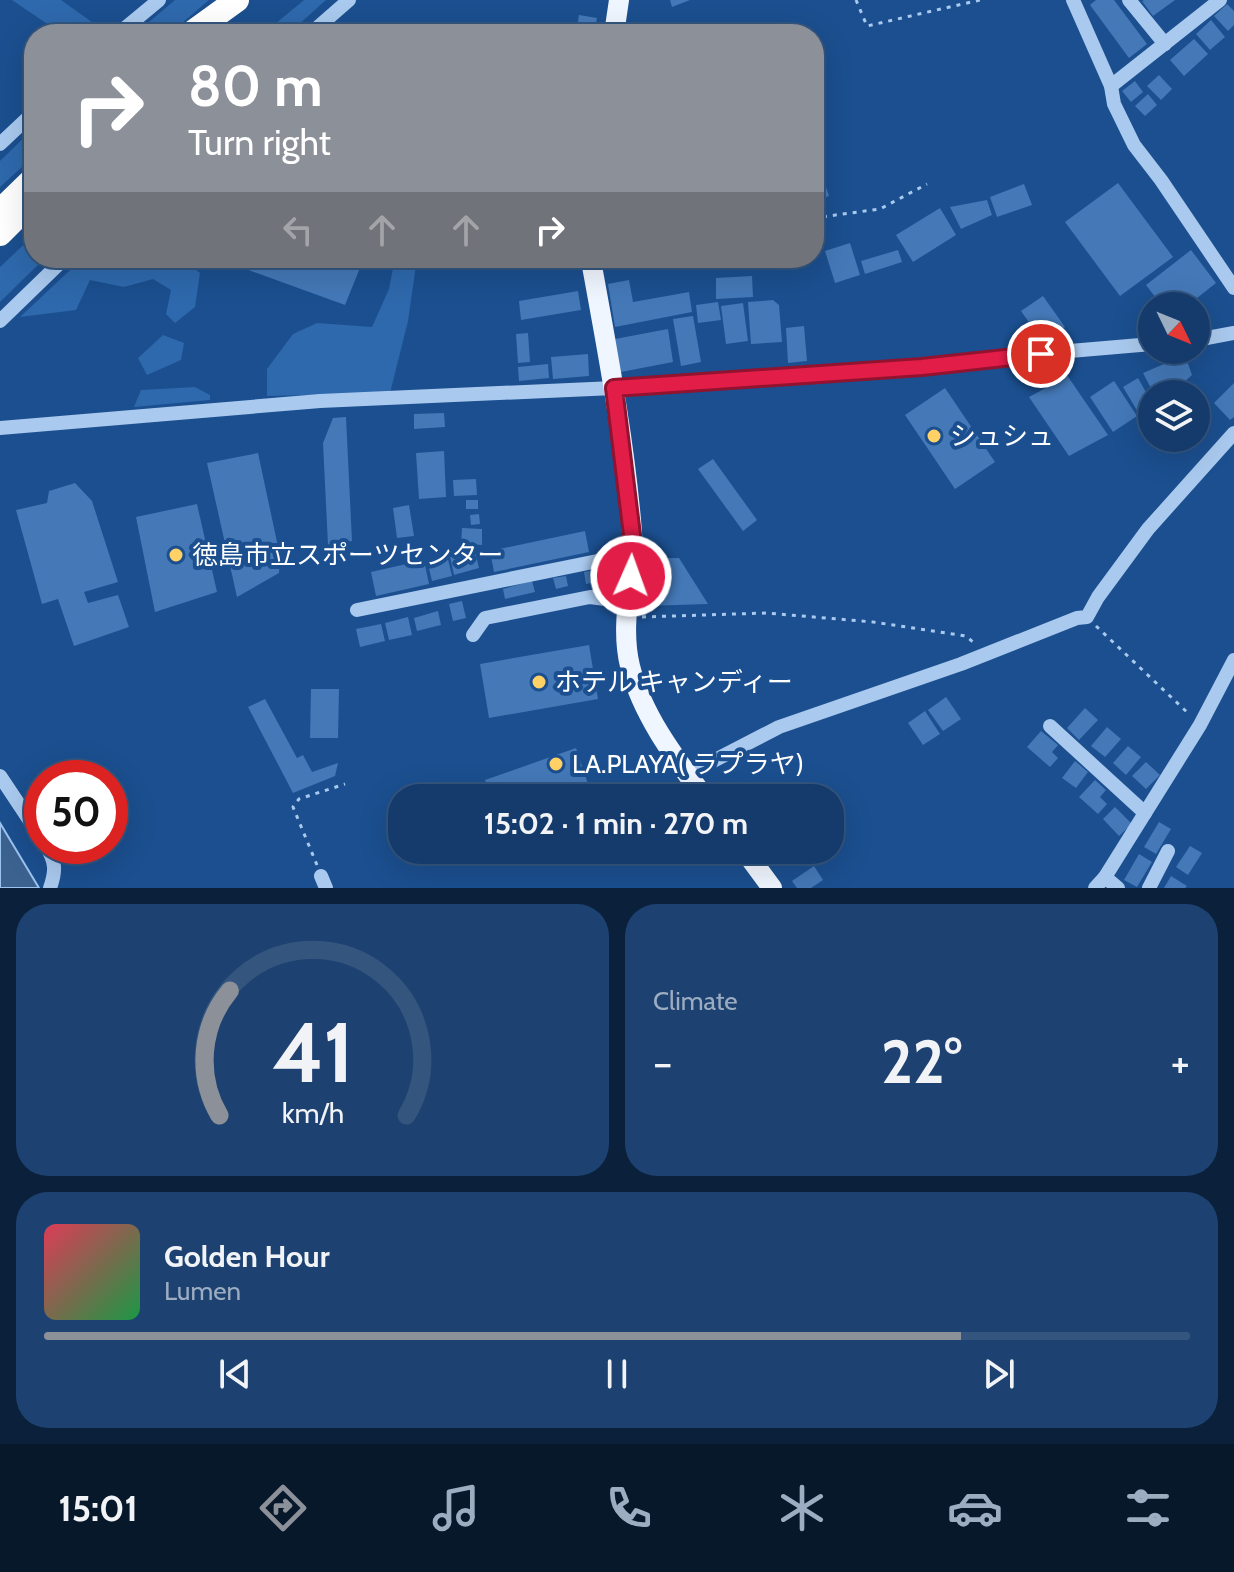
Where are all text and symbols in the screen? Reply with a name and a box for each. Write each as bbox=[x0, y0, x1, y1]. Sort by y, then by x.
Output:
text: 80 m bbox=[188, 52, 323, 120]
icon: right bbox=[56, 56, 160, 160]
text: Turn right bbox=[188, 120, 331, 164]
icon: left bbox=[276, 208, 320, 252]
icon: ahead bbox=[360, 208, 404, 252]
icon: ahead bbox=[444, 208, 488, 252]
icon: right bbox=[528, 208, 572, 252]
north arrow bbox=[1138, 292, 1210, 364]
map controls bbox=[1138, 292, 1210, 452]
pin bbox=[1007, 320, 1075, 388]
icon: arrive bbox=[1019, 332, 1063, 376]
button: layers bbox=[1138, 380, 1210, 452]
place label: シュシュ bbox=[950, 420, 1054, 452]
marker: シュシュ bbox=[925, 427, 943, 445]
position arrow bbox=[589, 534, 673, 618]
place label: 徳島市立スポーツセンター bbox=[192, 539, 503, 571]
marker: 徳島市立スポーツセンター bbox=[167, 546, 185, 564]
place label: ホテル キャンディー bbox=[555, 666, 793, 698]
marker: ホテル キャンディー bbox=[530, 673, 548, 691]
place label: LA.PLAYA( ラプラヤ) bbox=[572, 748, 804, 780]
marker: LA.PLAYA( ラプラヤ) bbox=[547, 755, 565, 773]
speed limit sign: 50 bbox=[24, 760, 128, 864]
text: 15:02 · 1 min · 270 m bbox=[484, 805, 748, 842]
text: Climate bbox=[653, 985, 738, 1017]
text: 41 bbox=[272, 1002, 353, 1103]
text: 22° bbox=[881, 1025, 962, 1098]
text: − bbox=[653, 1036, 672, 1089]
text: + bbox=[1171, 1036, 1190, 1089]
text: km/h bbox=[281, 1095, 344, 1130]
text: Golden Hour bbox=[164, 1238, 330, 1275]
text: Lumen bbox=[164, 1275, 241, 1307]
icon: previous bbox=[213, 1352, 257, 1396]
icon: pause bbox=[595, 1352, 639, 1396]
icon: next bbox=[977, 1352, 1021, 1396]
icon: directions bbox=[255, 1480, 311, 1536]
icon: music bbox=[428, 1480, 484, 1536]
icon: phone bbox=[601, 1480, 657, 1536]
icon: climate bbox=[774, 1480, 830, 1536]
icon: car bbox=[947, 1480, 1003, 1536]
icon: filters bbox=[1120, 1480, 1176, 1536]
text: 15:01 bbox=[58, 1486, 138, 1530]

